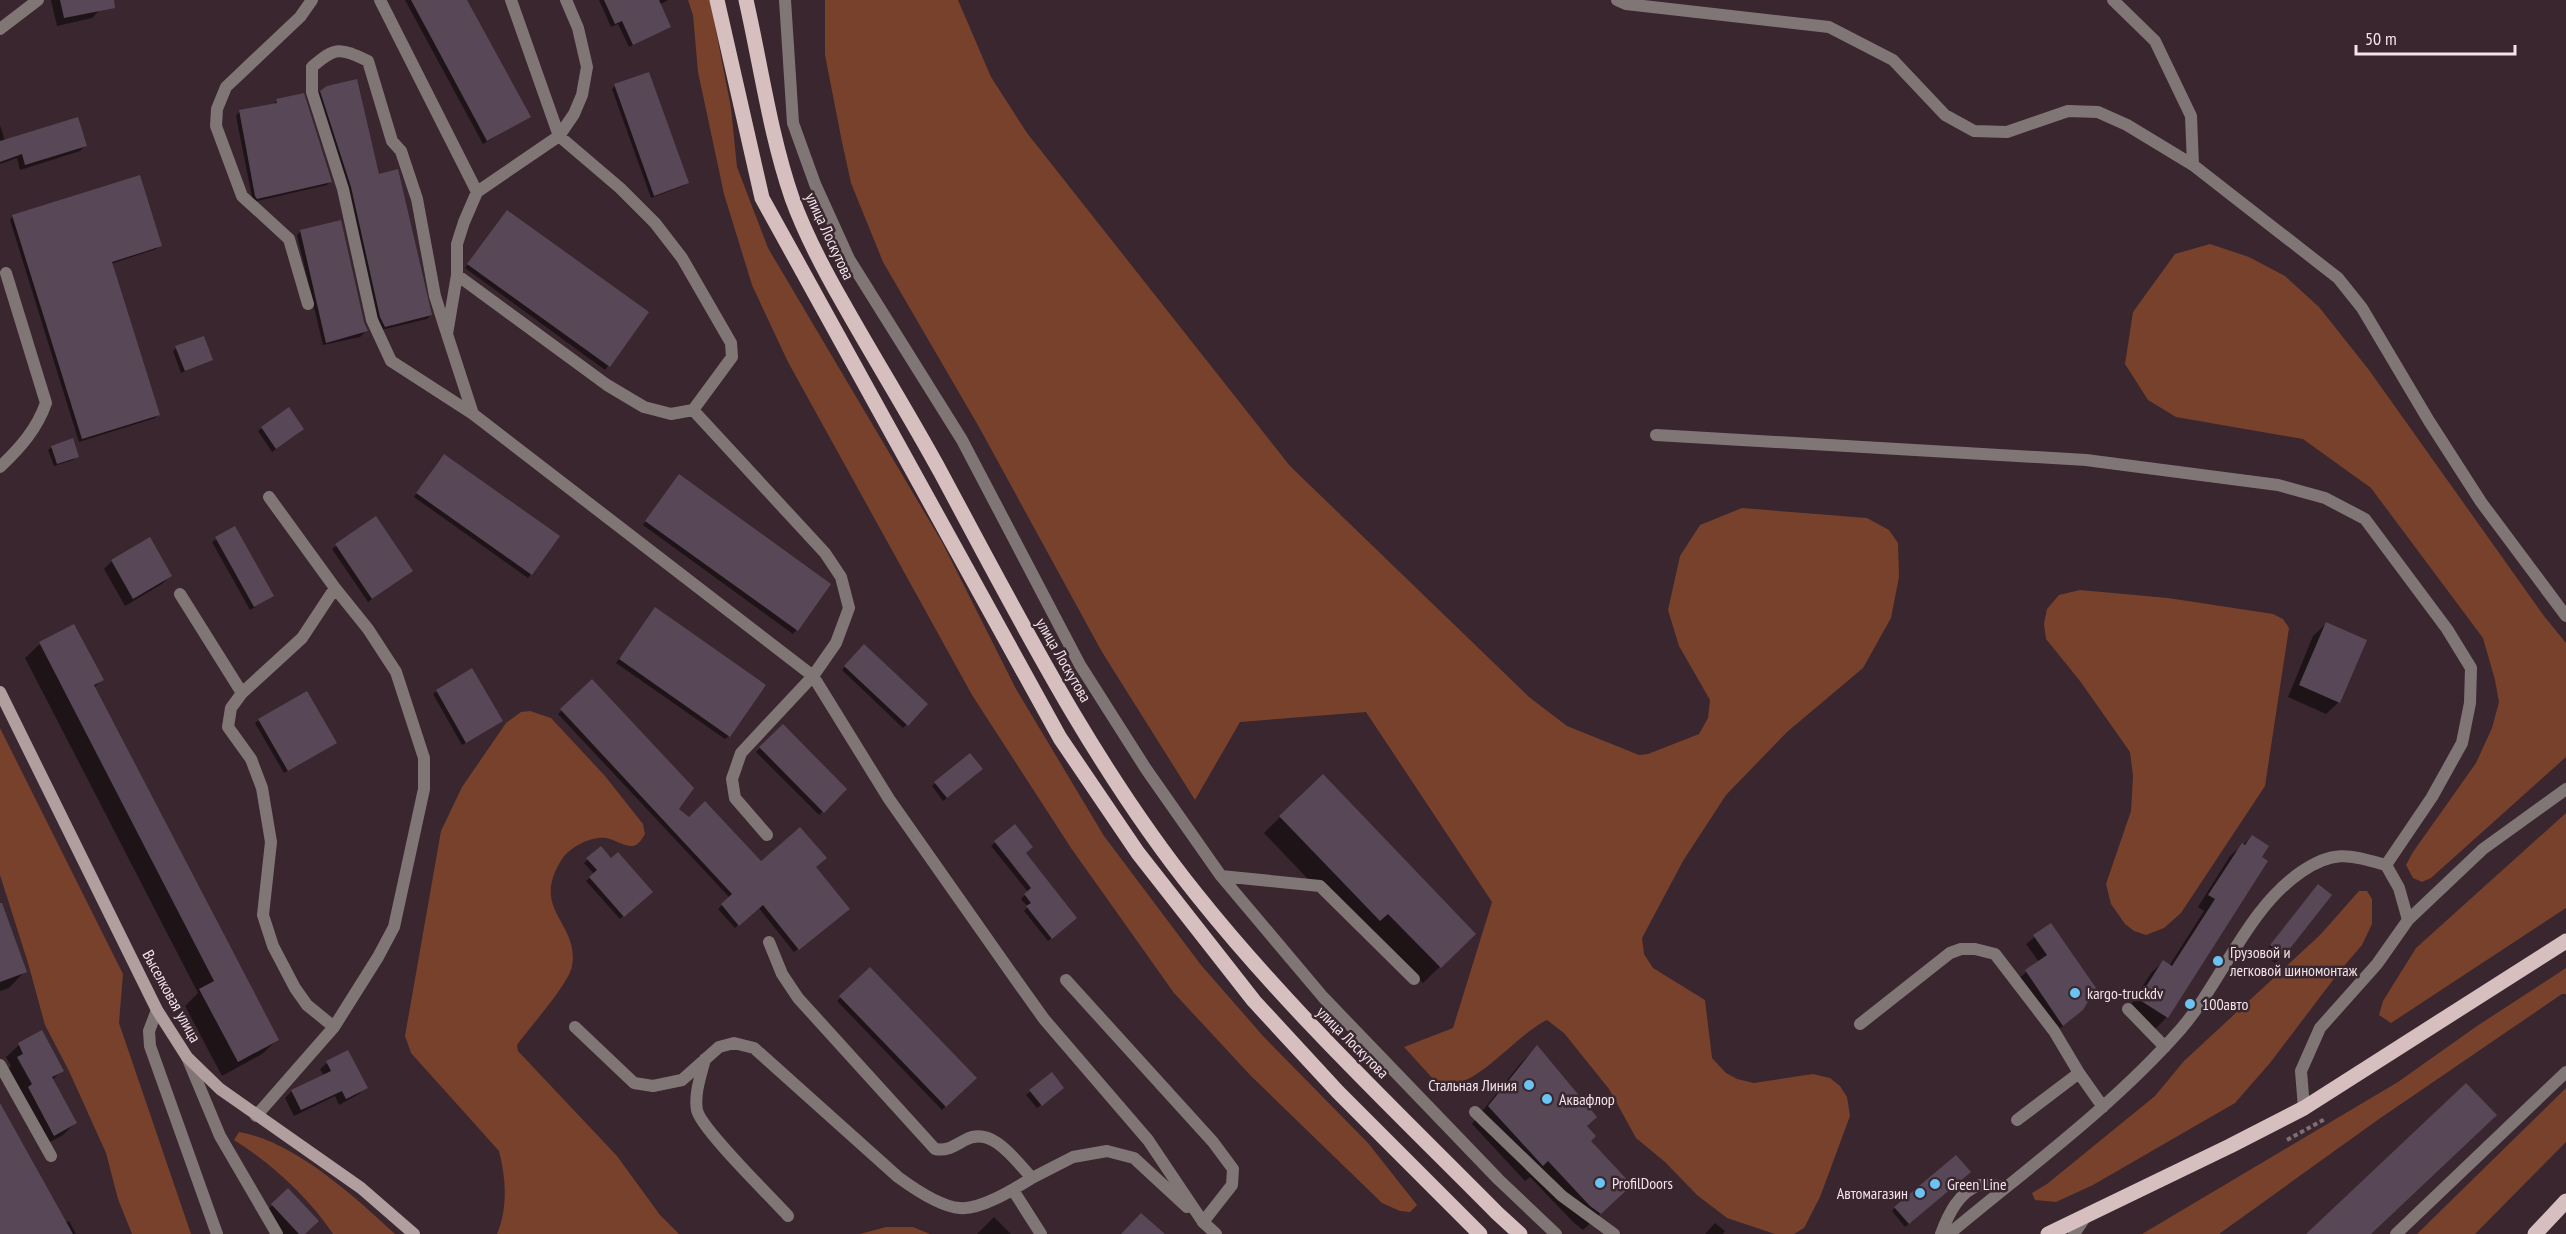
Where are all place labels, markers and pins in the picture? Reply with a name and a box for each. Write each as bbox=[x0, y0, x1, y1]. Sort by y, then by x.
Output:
place label: Грузовой и легковой шиномонтаж bbox=[2229, 942, 2358, 980]
marker: Грузовой и легковой шиномонтаж bbox=[2211, 954, 2225, 968]
place label: kargo-truckdv bbox=[2087, 983, 2164, 1003]
marker: kargo-truckdv bbox=[2068, 986, 2082, 1000]
place label: 100авто bbox=[2202, 994, 2248, 1014]
marker: 100авто bbox=[2183, 997, 2197, 1011]
place label: Стальная Линия bbox=[1428, 1075, 1517, 1095]
marker: Стальная Линия bbox=[1522, 1078, 1536, 1092]
place label: Аквафлор bbox=[1559, 1089, 1615, 1109]
marker: Аквафлор bbox=[1540, 1092, 1554, 1106]
place label: ProfilDoors bbox=[1612, 1173, 1673, 1193]
place label: Green Line bbox=[1947, 1174, 2007, 1194]
marker: ProfilDoors bbox=[1593, 1176, 1607, 1190]
marker: Green Line bbox=[1928, 1177, 1942, 1191]
place label: Автомагазин bbox=[1837, 1183, 1908, 1203]
marker: Автомагазин bbox=[1913, 1186, 1927, 1200]

